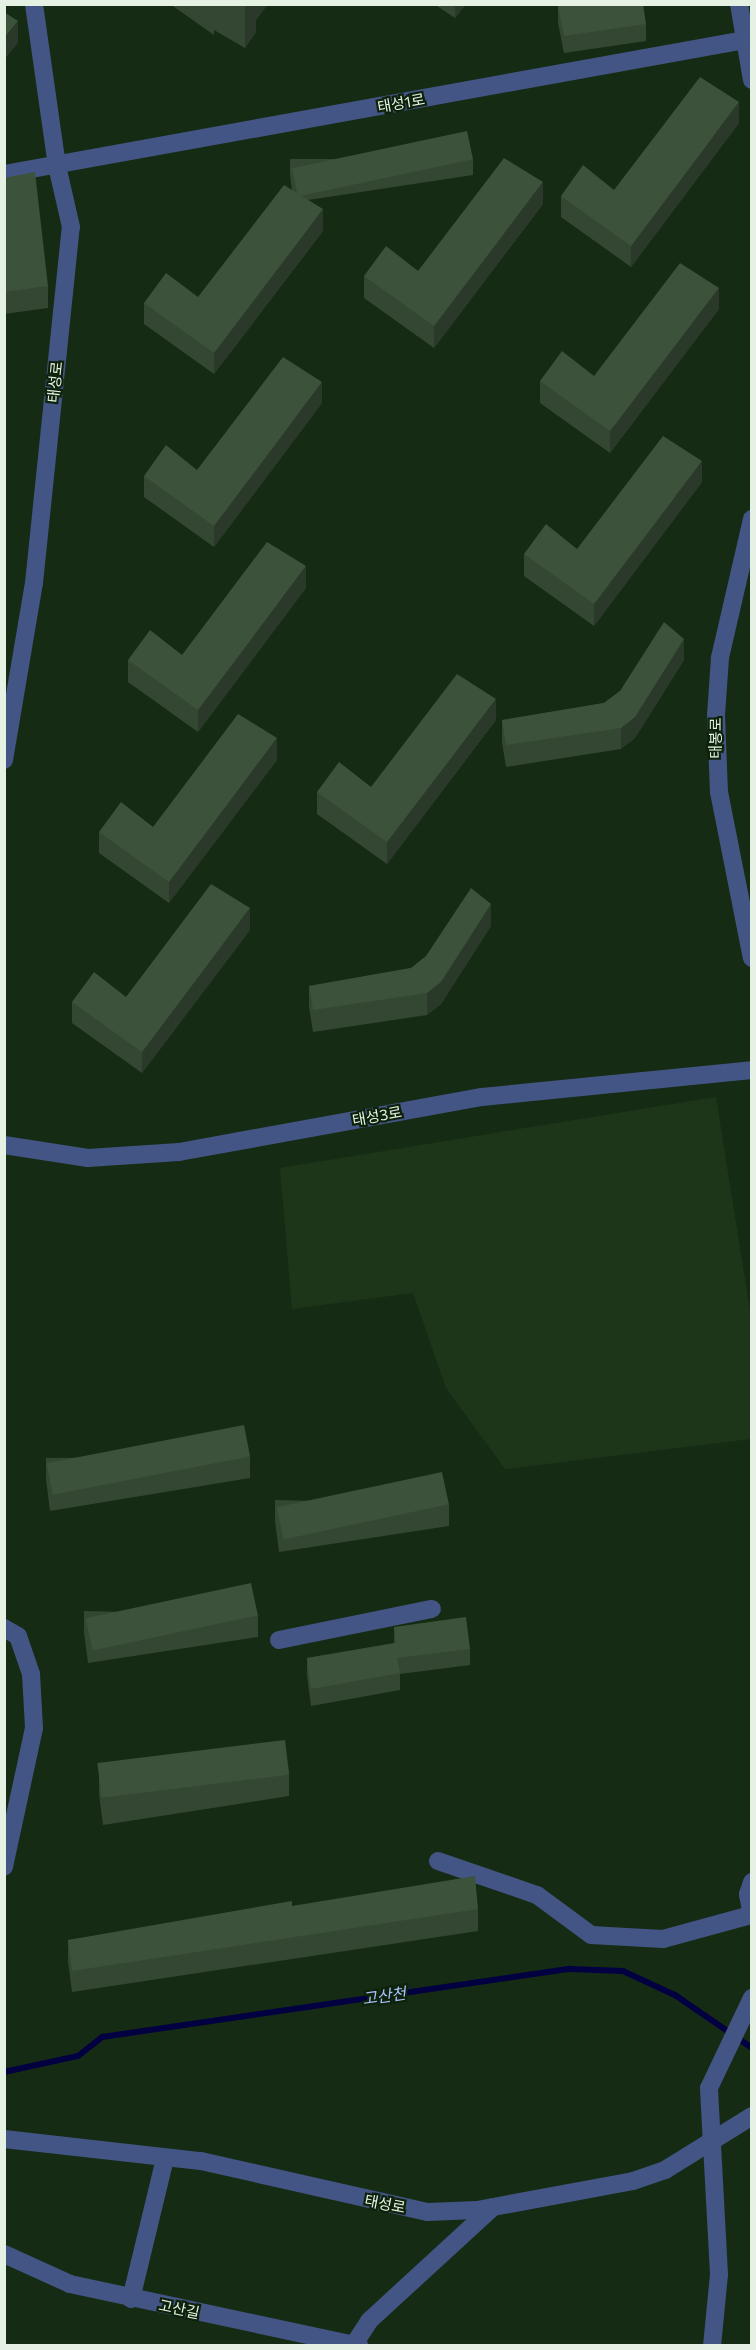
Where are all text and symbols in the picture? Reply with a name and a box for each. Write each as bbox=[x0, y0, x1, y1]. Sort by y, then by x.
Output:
street label: 태성1로 bbox=[376, 90, 426, 116]
street label: 태성로 bbox=[44, 360, 66, 404]
street label: 태봉로 bbox=[707, 717, 725, 759]
street label: 태성3로 bbox=[351, 1103, 403, 1129]
water label: 고산천 bbox=[361, 1983, 407, 2009]
street label: 태성로 bbox=[363, 2191, 407, 2217]
street label: 고산길 bbox=[157, 2296, 201, 2322]

